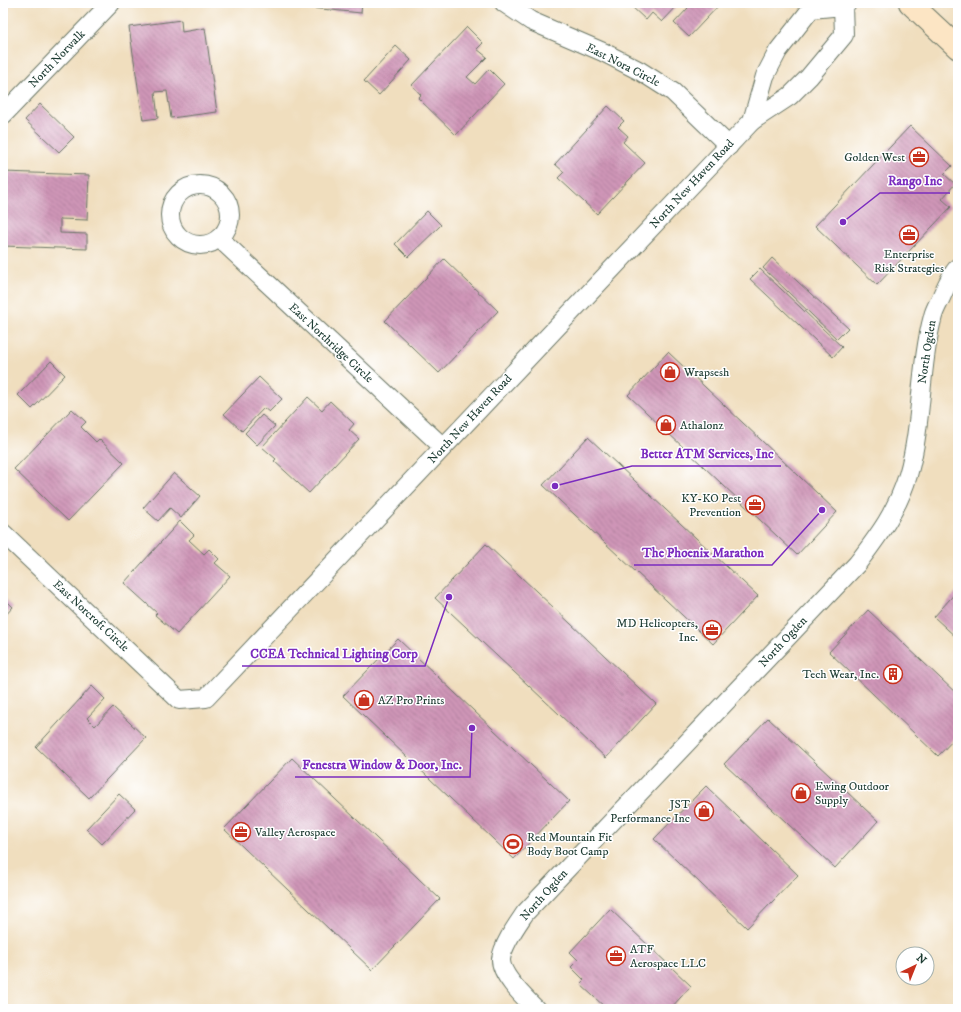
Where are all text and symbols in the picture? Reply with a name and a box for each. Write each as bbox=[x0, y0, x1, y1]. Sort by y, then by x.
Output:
street label: North Norwalk bbox=[26, 27, 88, 91]
street label: East Nora Circle bbox=[584, 40, 662, 90]
street label: North New Haven Road bbox=[647, 136, 737, 232]
office icon: Golden West bbox=[908, 146, 930, 168]
place label: Golden West bbox=[844, 150, 905, 165]
callout: Rango Inc bbox=[880, 168, 950, 193]
text: Rango Inc bbox=[888, 173, 942, 190]
office icon: Enterprise Risk Strategies bbox=[898, 224, 920, 246]
place label: Enterprise Risk Strategies bbox=[874, 247, 944, 276]
street label: East Northridge Circle bbox=[286, 300, 376, 386]
street label: North Ogden bbox=[915, 318, 940, 385]
shop icon: Wrapsesh bbox=[659, 361, 681, 383]
place label: Wrapsesh bbox=[683, 365, 730, 380]
street label: North New Haven Road bbox=[425, 371, 515, 467]
shop icon: Athalonz bbox=[655, 414, 677, 436]
place label: Athalonz bbox=[680, 418, 724, 433]
callout: Better ATM Services, Inc bbox=[632, 441, 781, 466]
text: Better ATM Services, Inc bbox=[640, 446, 774, 462]
place label: KY-KO Pest Prevention bbox=[681, 491, 742, 520]
office icon: KY-KO Pest Prevention bbox=[744, 494, 766, 516]
callout: The Phoenix Marathon bbox=[634, 540, 772, 565]
text: The Phoenix Marathon bbox=[641, 545, 764, 561]
street label: East Norcroft Circle bbox=[50, 577, 132, 655]
street label: North Ogden bbox=[756, 613, 811, 671]
place label: MD Helicopters, Inc. bbox=[616, 616, 698, 645]
office icon: MD Helicopters, Inc. bbox=[701, 619, 723, 641]
callout: CCEA Technical Lighting Corp bbox=[242, 641, 425, 666]
text: CCEA Technical Lighting Corp bbox=[250, 646, 418, 663]
building icon: Tech Wear, Inc. bbox=[882, 663, 904, 685]
place label: Tech Wear, Inc. bbox=[802, 667, 879, 682]
shop icon: AZ Pro Prints bbox=[353, 689, 375, 711]
place label: AZ Pro Prints bbox=[378, 693, 444, 708]
callout: Fenestra Window & Door, Inc. bbox=[295, 752, 470, 777]
text: Fenestra Window & Door, Inc. bbox=[302, 757, 462, 773]
place label: Ewing Outdoor Supply bbox=[815, 779, 889, 808]
shop icon: Ewing Outdoor Supply bbox=[790, 782, 812, 804]
place label: JST Performance Inc bbox=[610, 797, 690, 826]
shop icon: JST Performance Inc bbox=[693, 800, 715, 822]
office icon: Valley Aerospace bbox=[230, 821, 252, 843]
place label: Valley Aerospace bbox=[254, 825, 336, 840]
place label: Red Mountain Fit Body Boot Camp bbox=[527, 830, 612, 859]
sports icon: Red Mountain Fit Body Boot Camp bbox=[502, 833, 524, 855]
street label: North Ogden bbox=[517, 866, 572, 924]
place label: ATF Aerospace LLC bbox=[630, 942, 706, 971]
office icon: ATF Aerospace LLC bbox=[605, 945, 627, 967]
north arrow bbox=[895, 946, 935, 986]
text: N bbox=[913, 951, 929, 968]

